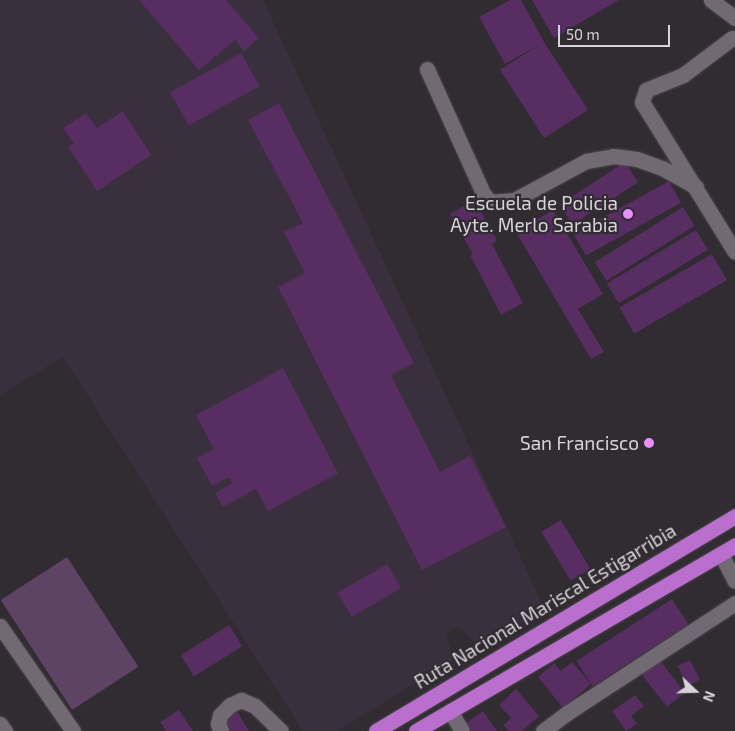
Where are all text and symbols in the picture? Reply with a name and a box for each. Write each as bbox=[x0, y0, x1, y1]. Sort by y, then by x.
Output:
scale bar bbox=[560, 15, 672, 47]
text: 50 m bbox=[566, 25, 600, 43]
place label: Escuela de Policia Ayte. Merlo Sarabia bbox=[450, 192, 618, 236]
marker: Escuela de Policia Ayte. Merlo Sarabia bbox=[622, 208, 634, 220]
place label: San Francisco bbox=[520, 432, 639, 454]
marker: San Francisco bbox=[643, 437, 655, 449]
street label: Ruta Nacional Mariscal Estigarribia bbox=[410, 518, 680, 694]
north arrow bbox=[670, 666, 720, 716]
text: N bbox=[700, 689, 719, 704]

